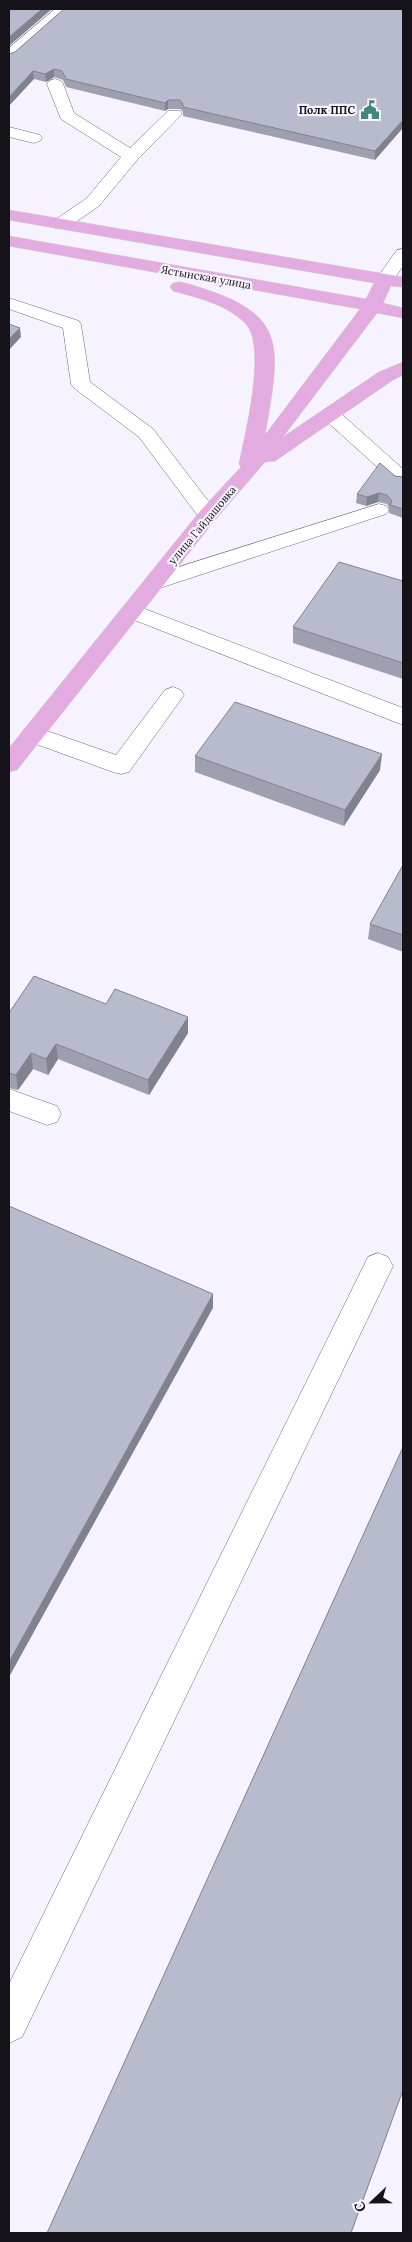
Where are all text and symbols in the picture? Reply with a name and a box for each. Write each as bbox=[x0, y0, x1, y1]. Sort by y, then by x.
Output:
public building icon: Полк ППС bbox=[359, 99, 381, 121]
place label: Полк ППС bbox=[299, 103, 355, 117]
street label: Ястынская улица bbox=[160, 262, 253, 292]
street label: улица Гайдашовка bbox=[165, 483, 239, 567]
north arrow bbox=[347, 2177, 397, 2227]
text: С bbox=[350, 2199, 370, 2215]

